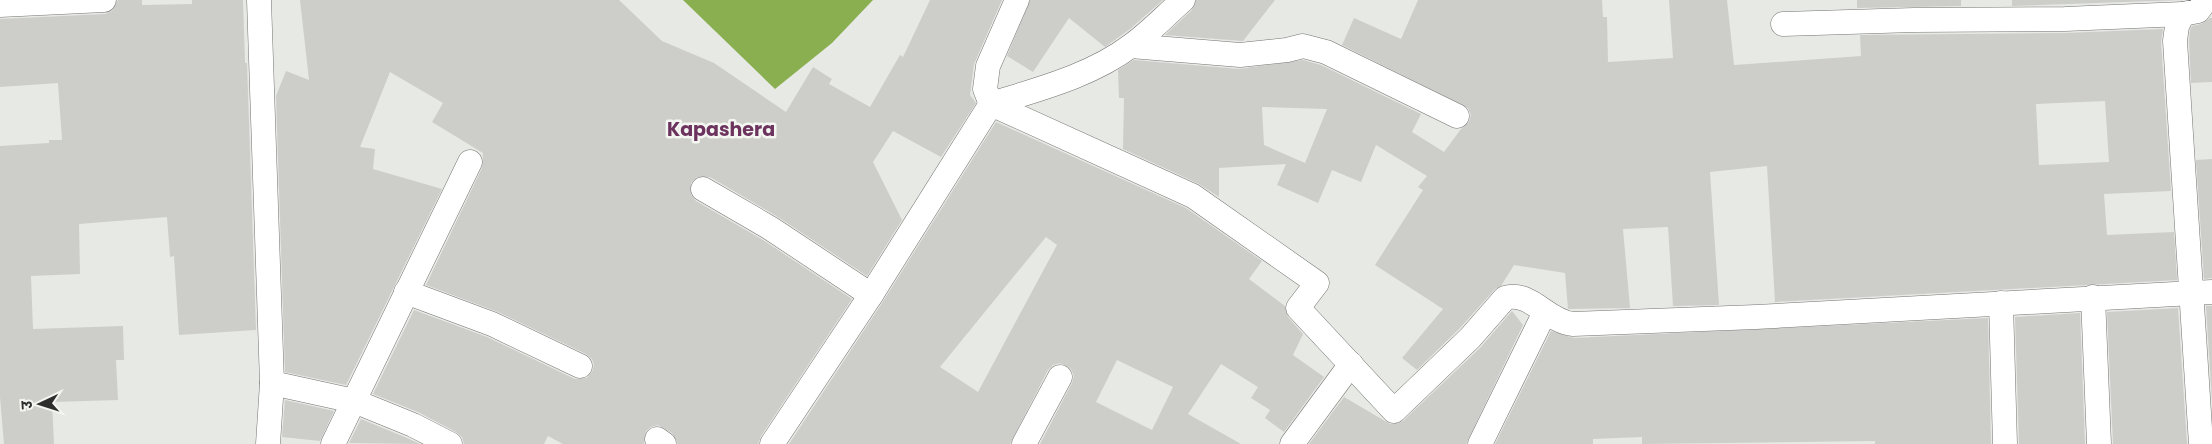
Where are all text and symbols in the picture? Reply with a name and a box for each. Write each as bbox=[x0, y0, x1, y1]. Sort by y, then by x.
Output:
district label: Kapashera bbox=[667, 116, 775, 143]
north arrow bbox=[15, 379, 65, 429]
text: उ bbox=[17, 399, 37, 411]

